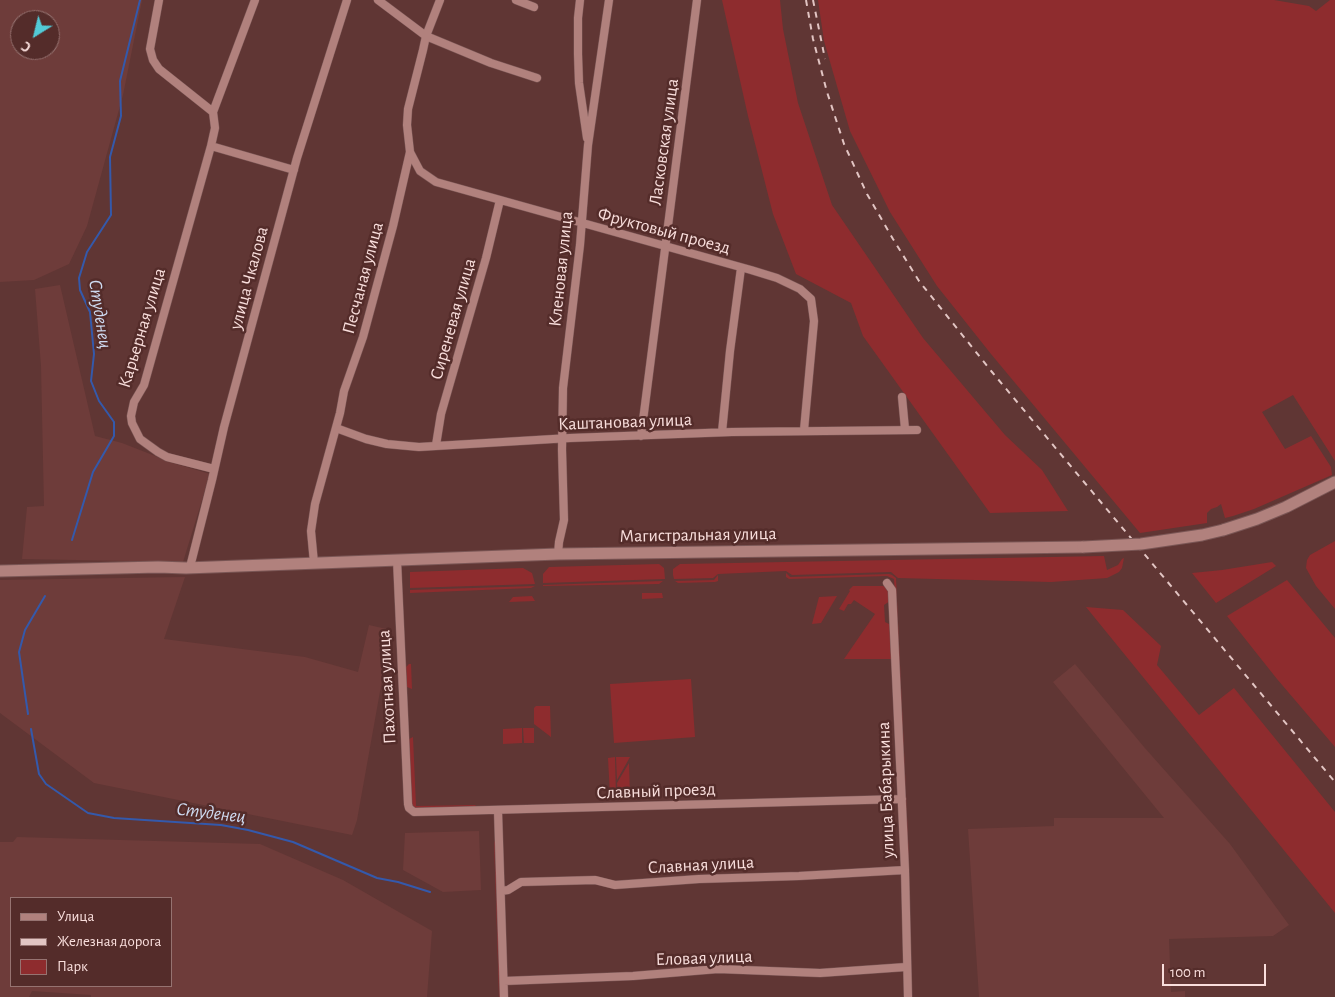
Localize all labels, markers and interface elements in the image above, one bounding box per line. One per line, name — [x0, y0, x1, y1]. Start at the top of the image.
north arrow — [10, 10, 60, 60]
text: С — [20, 38, 34, 54]
street label: Ласковская улица — [644, 77, 684, 207]
street label: Фруктовый проезд — [595, 203, 733, 259]
street label: Кленовая улица — [544, 210, 578, 328]
street label: Песчаная улица — [338, 219, 388, 337]
street label: улица Чкалова — [225, 224, 273, 332]
street label: Сиреневая улица — [425, 256, 481, 382]
street label: Карьерная улица — [114, 265, 170, 391]
water label: Студенец — [83, 278, 117, 350]
street label: Каштановая улица — [558, 409, 692, 435]
street label: Магистральная улица — [619, 523, 777, 547]
street label: Пахотная улица — [373, 629, 401, 745]
street label: улица Бабарыкина — [873, 721, 899, 859]
street label: Славный проезд — [596, 778, 716, 804]
water label: Студенец — [175, 797, 247, 829]
street label: Славная улица — [647, 851, 755, 879]
legend — [10, 897, 172, 987]
text: Улица — [57, 909, 94, 924]
text: Железная дорога — [57, 934, 161, 949]
street label: Еловая улица — [655, 946, 753, 970]
scale bar — [1165, 954, 1269, 986]
text: Парк — [57, 959, 88, 974]
text: 100 m — [1170, 965, 1205, 980]

